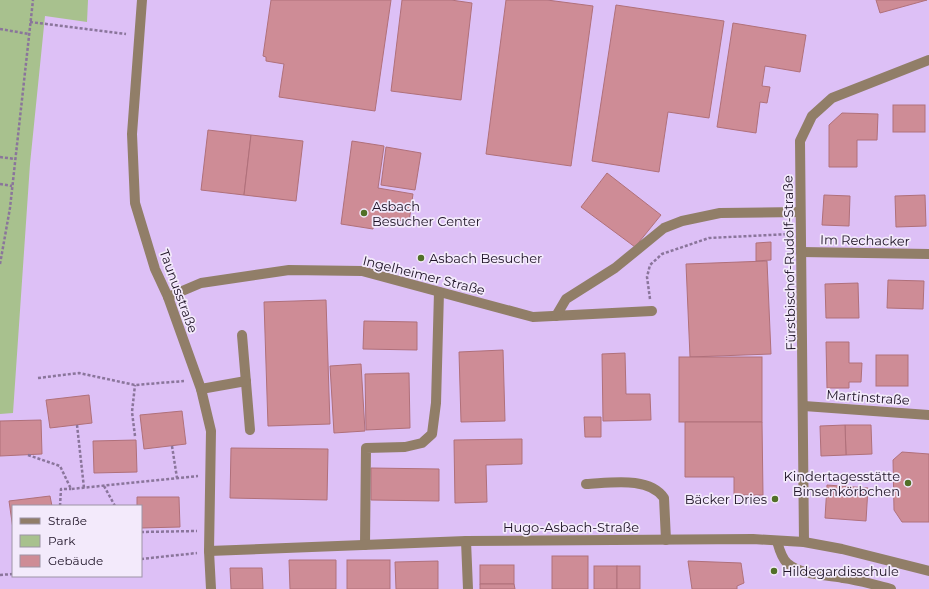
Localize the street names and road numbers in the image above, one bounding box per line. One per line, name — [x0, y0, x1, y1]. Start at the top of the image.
street label: Fürstbischof-Rudolf-Straße — [779, 175, 799, 351]
street label: Im Rechacker — [820, 231, 910, 249]
street label: Taunusstraße — [156, 247, 202, 335]
street label: Ingelheimer Straße — [361, 252, 487, 298]
street label: Martinstraße — [826, 386, 910, 408]
street label: Hugo-Asbach-Straße — [503, 519, 639, 535]

